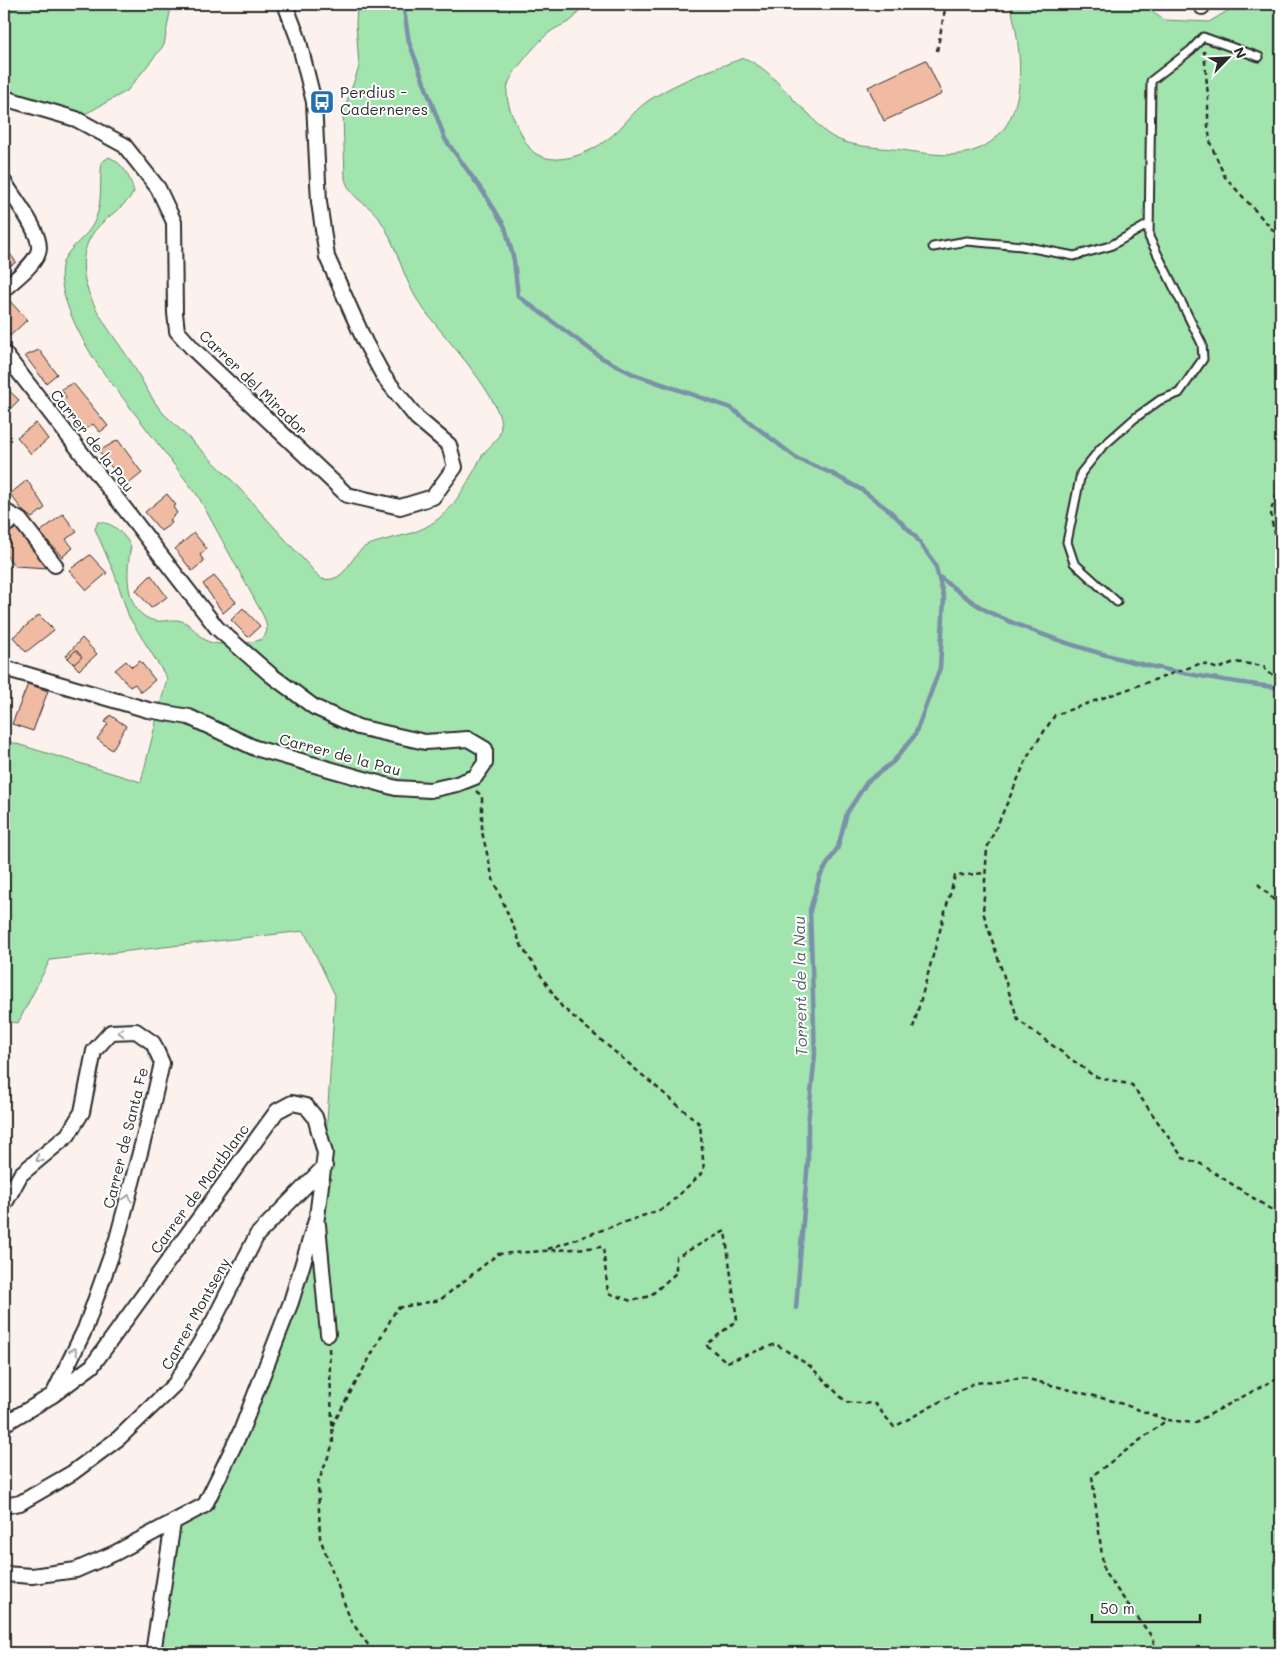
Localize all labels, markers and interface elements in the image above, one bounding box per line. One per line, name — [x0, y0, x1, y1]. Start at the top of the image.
north arrow — [1202, 32, 1252, 82]
text: N — [1229, 44, 1251, 61]
place label: Perdius - Caderneres — [340, 82, 428, 119]
bus stop icon: Perdius - Caderneres — [309, 89, 335, 115]
street label: Carrer del Mirador — [195, 325, 312, 439]
street label: Carrer de la Pau — [46, 385, 139, 496]
street label: Carrer de la Pau — [277, 728, 403, 780]
water label: Torrent de la Nau — [788, 916, 811, 1056]
one-way arrow — [117, 1026, 125, 1037]
street label: Carrer de Santa Fe — [98, 1065, 152, 1210]
street label: Carrer de Montblanc — [145, 1119, 253, 1257]
one-way arrow — [36, 1154, 45, 1162]
one-way arrow — [122, 1194, 133, 1203]
street label: Carrer Montseny — [156, 1254, 234, 1373]
one-way arrow — [68, 1348, 78, 1357]
scale bar — [1092, 1592, 1200, 1624]
text: 50 m — [1100, 1598, 1135, 1618]

